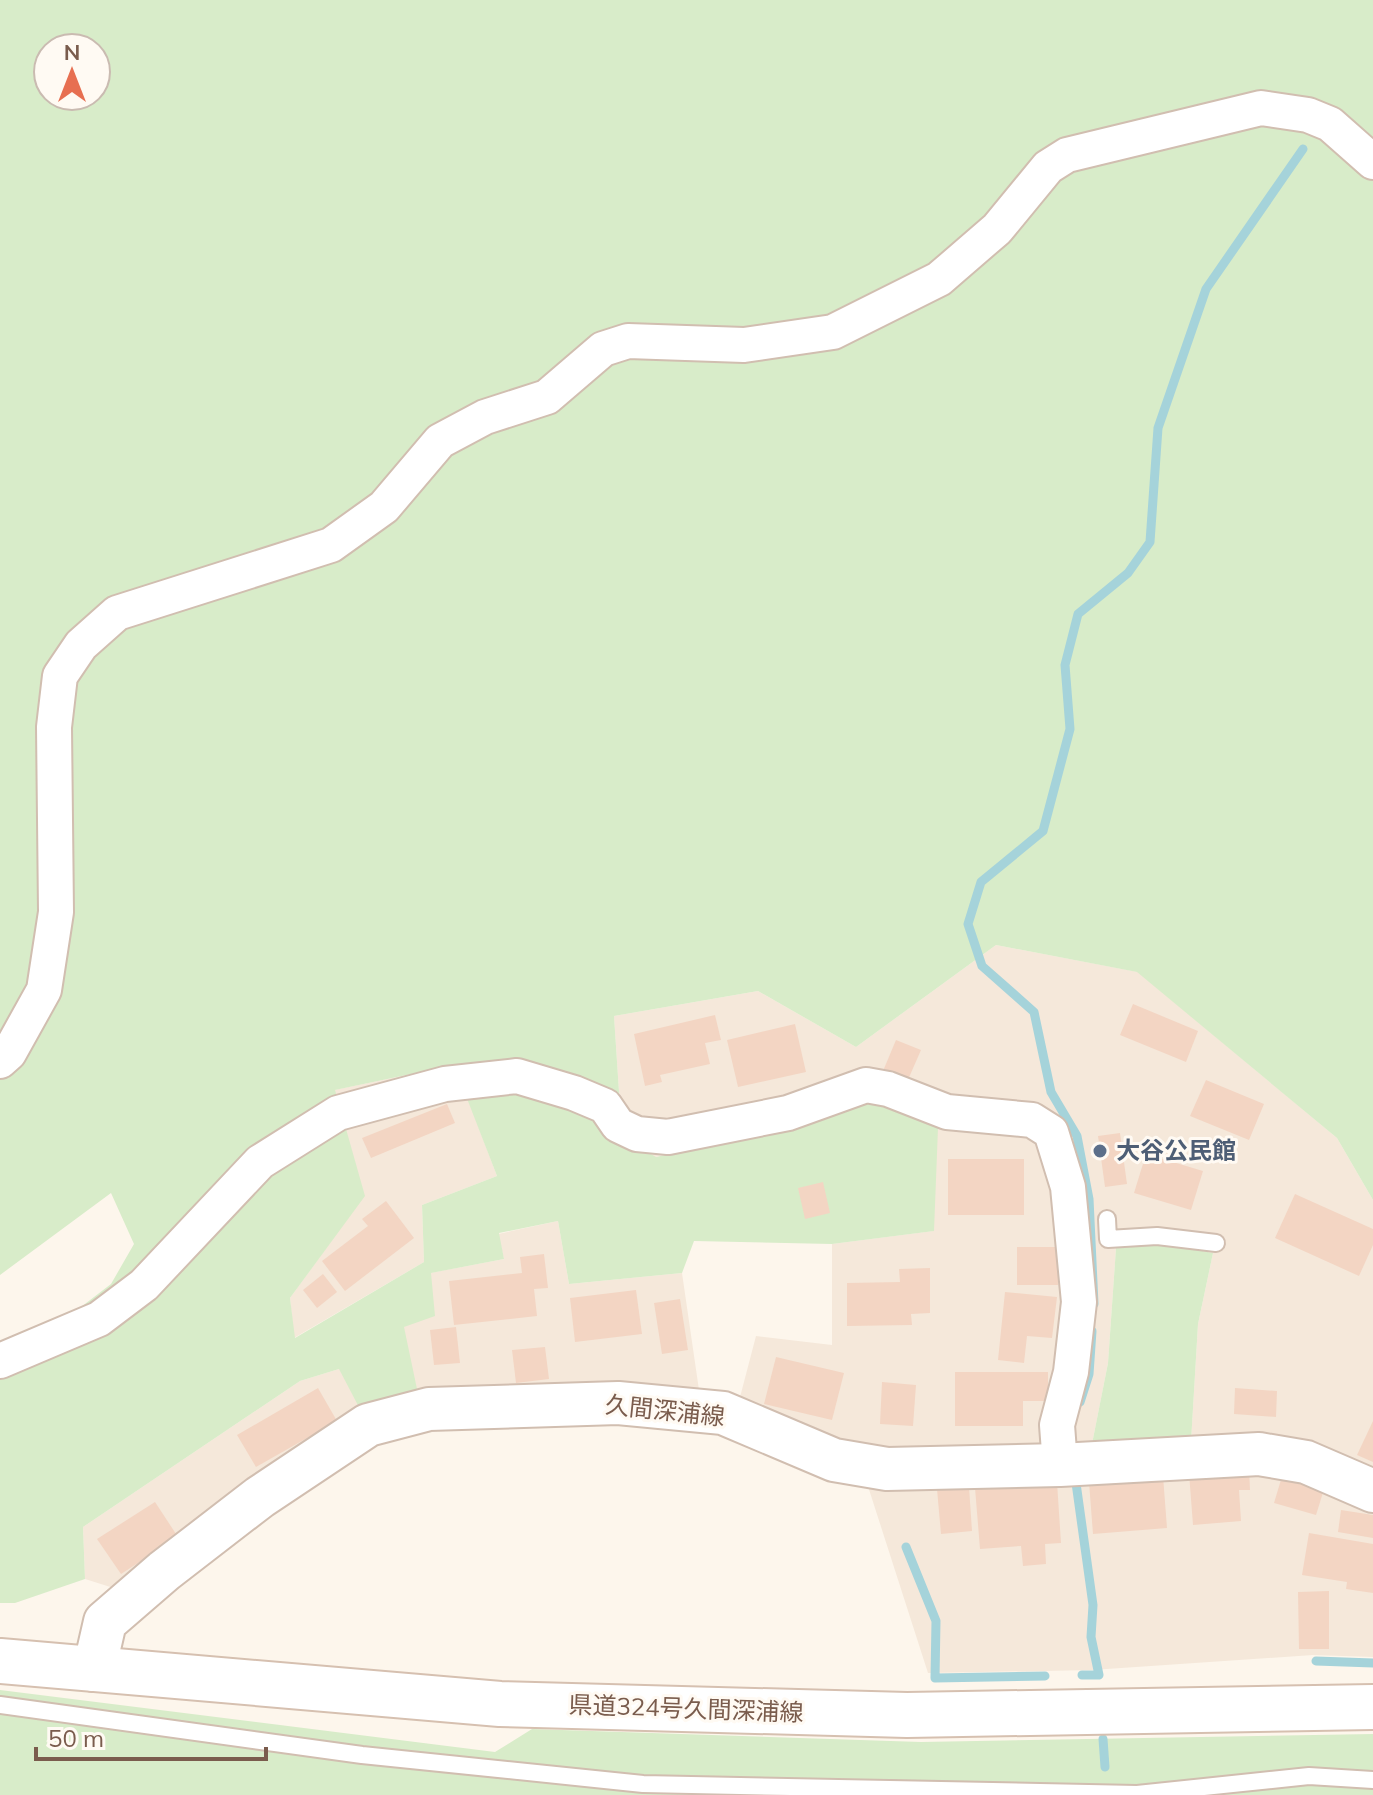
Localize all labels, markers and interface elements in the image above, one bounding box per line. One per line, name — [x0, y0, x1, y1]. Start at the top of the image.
north arrow — [32, 32, 112, 112]
text: N — [64, 38, 80, 66]
place label: 大谷公民館 — [1116, 1135, 1236, 1165]
marker: 大谷公民館 — [1091, 1142, 1109, 1160]
street label: 久間深浦線 — [604, 1389, 726, 1431]
street label: 県道324号久間深浦線 — [568, 1689, 804, 1727]
scale bar — [36, 1711, 266, 1761]
text: 50 m — [48, 1723, 104, 1753]

